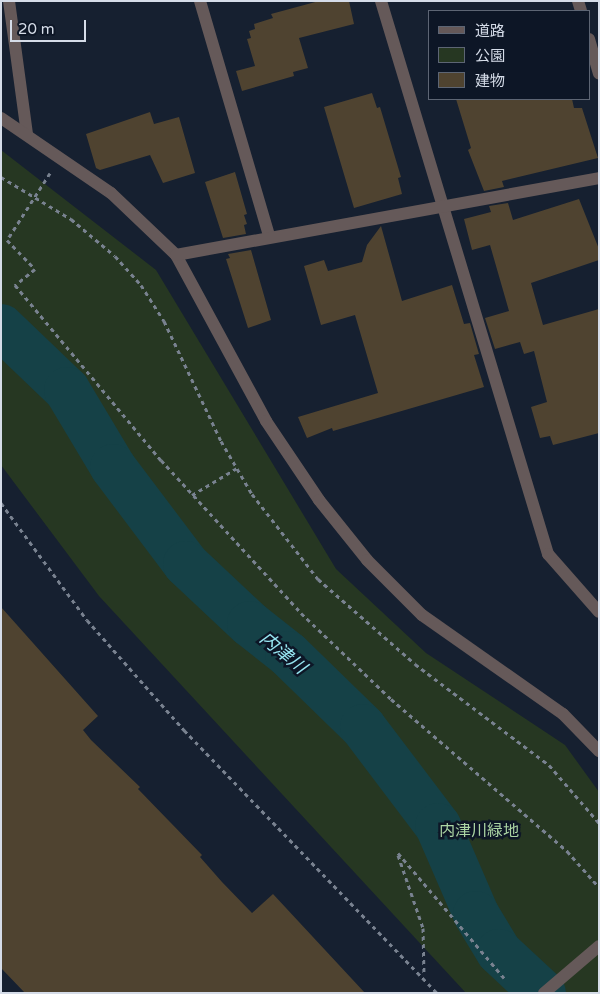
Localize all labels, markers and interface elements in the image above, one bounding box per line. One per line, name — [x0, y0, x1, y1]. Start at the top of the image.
scale bar — [12, 10, 89, 42]
legend — [428, 10, 590, 100]
text: 20 m — [18, 20, 55, 38]
text: 道路 — [475, 22, 505, 40]
text: 公園 — [475, 47, 505, 65]
text: 建物 — [475, 72, 505, 90]
water label: 内津川 — [255, 627, 311, 679]
park label: 内津川緑地 — [439, 821, 519, 841]

